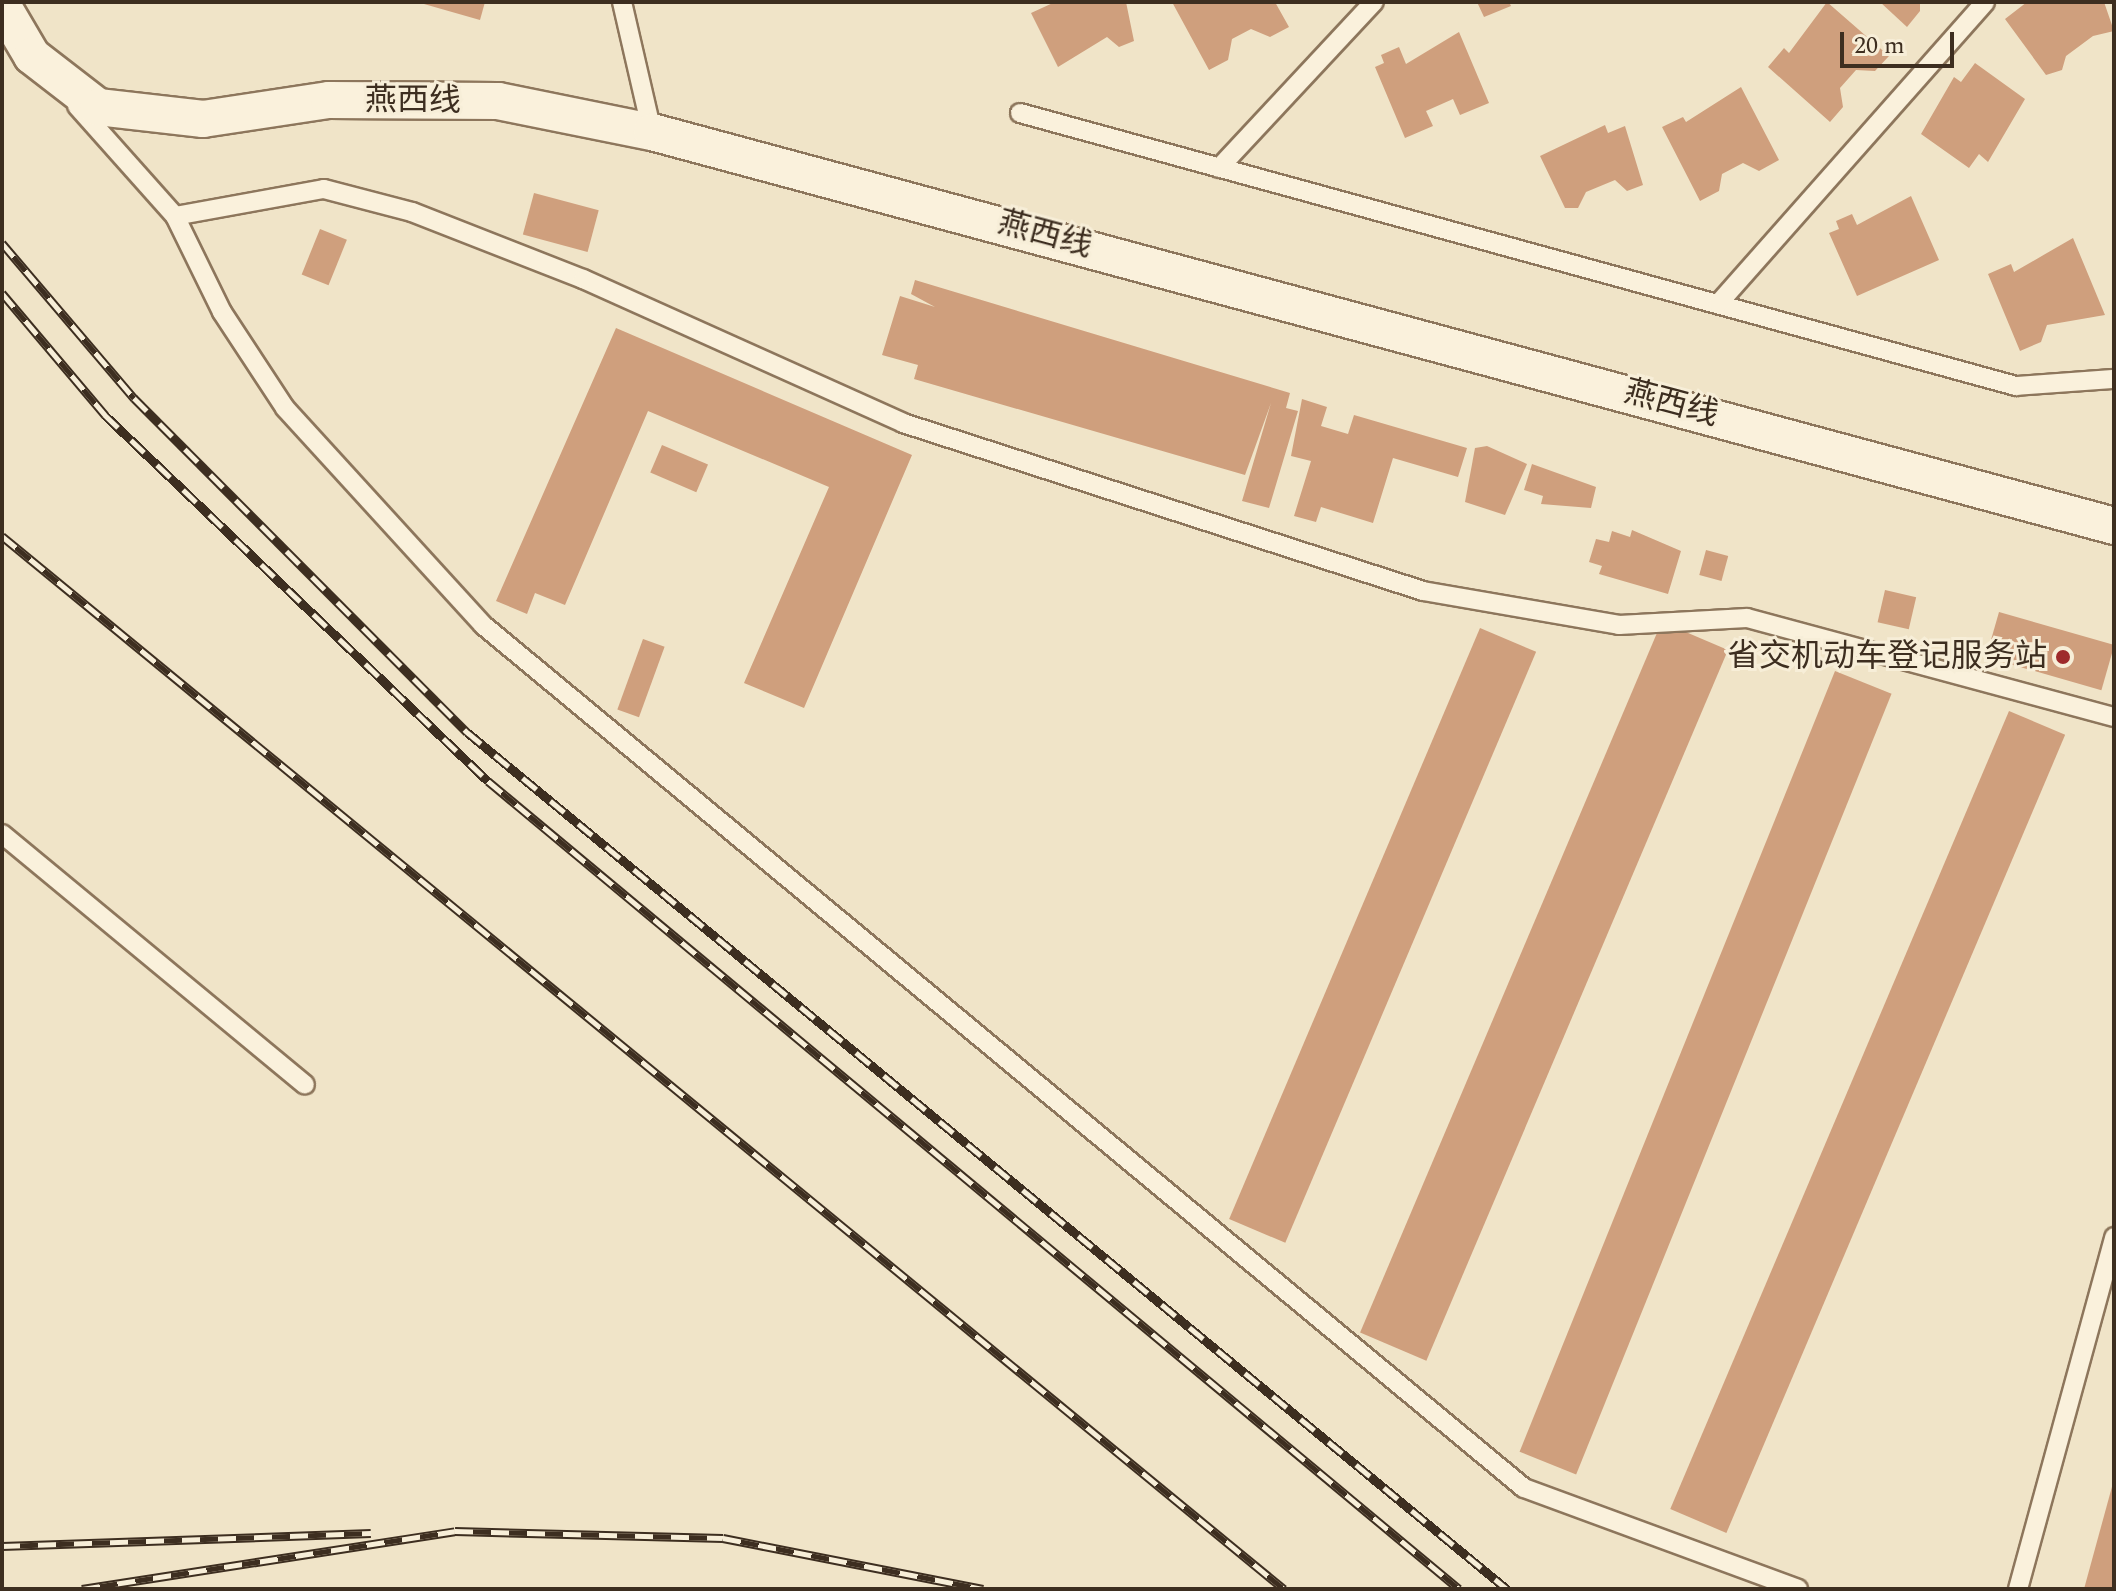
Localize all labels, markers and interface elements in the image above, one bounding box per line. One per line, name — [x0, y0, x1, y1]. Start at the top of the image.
scale bar — [1844, 16, 1958, 66]
text: 20 m — [1854, 28, 1905, 64]
street label: 燕西线 — [365, 82, 461, 120]
street label: 燕西线 — [994, 204, 1096, 266]
street label: 燕西线 — [1620, 373, 1722, 435]
place label: 省交机动车登记服务站 — [1727, 638, 2047, 676]
marker: 省交机动车登记服务站 — [2054, 648, 2072, 666]

